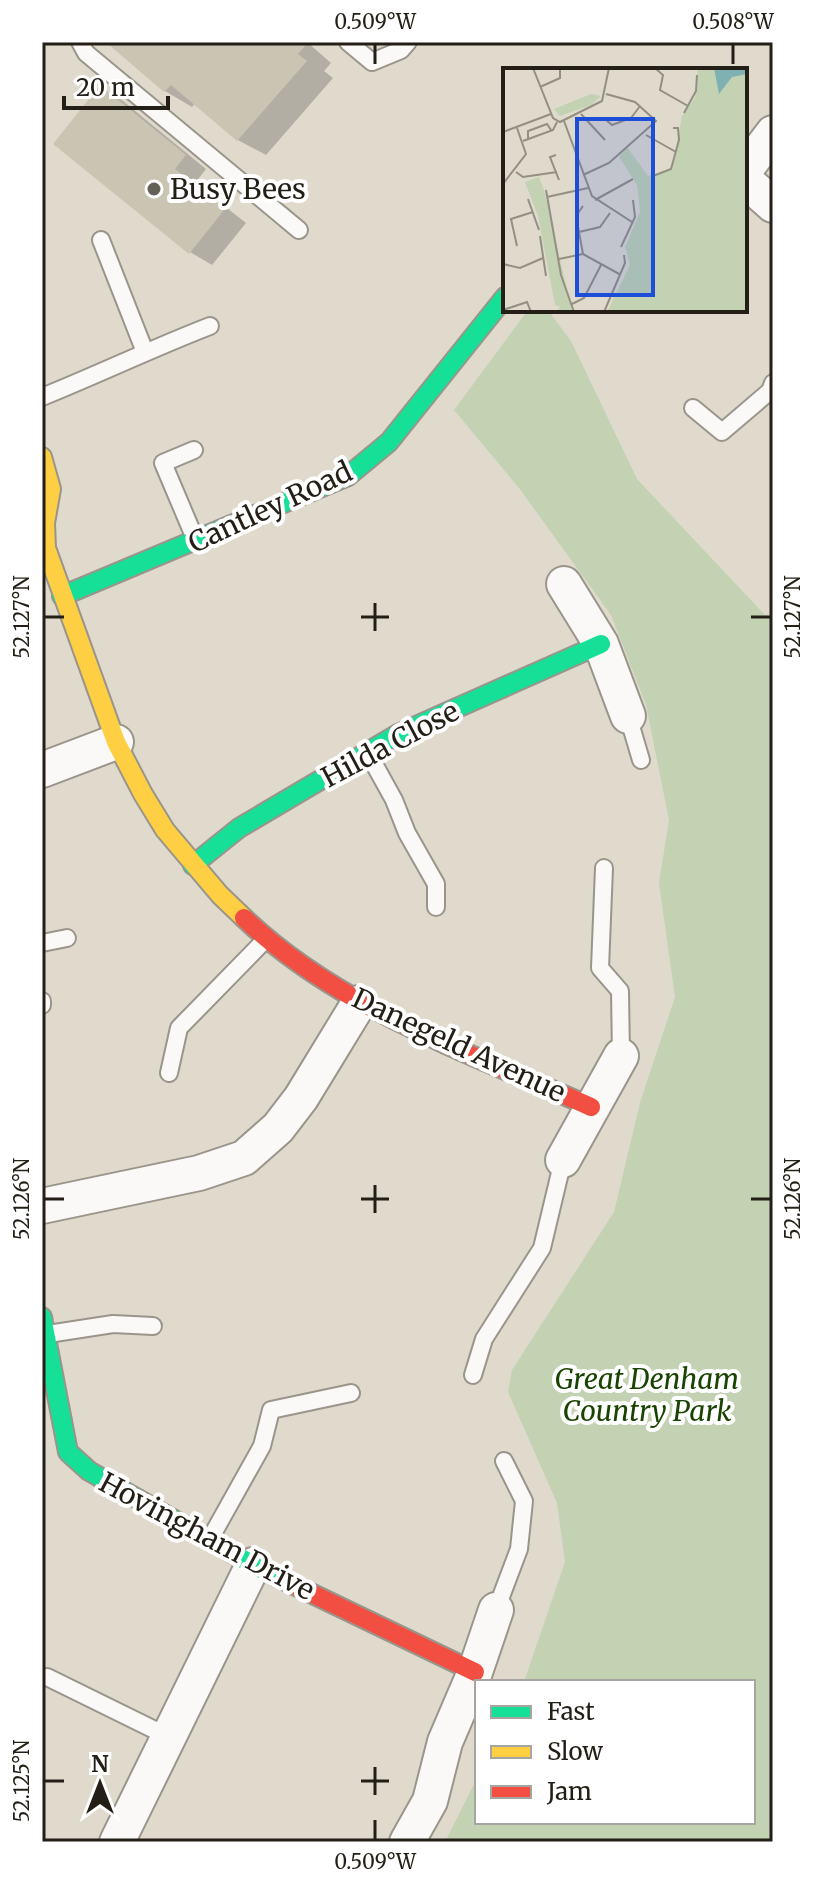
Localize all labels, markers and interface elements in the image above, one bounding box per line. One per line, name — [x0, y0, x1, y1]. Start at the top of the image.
text: 0.509°W — [334, 9, 417, 34]
text: 0.508°W — [692, 9, 775, 34]
scale bar — [64, 60, 168, 110]
inset map — [503, 68, 747, 312]
text: 20 m — [76, 72, 135, 103]
place label: Busy Bees — [170, 171, 306, 207]
marker: Busy Bees — [145, 180, 163, 198]
street label: Cantley Road — [182, 453, 358, 561]
text: 52.127°N — [9, 575, 34, 658]
text: 52.127°N — [780, 575, 805, 658]
street label: Hilda Close — [315, 693, 465, 795]
street label: Danegeld Avenue — [347, 980, 571, 1110]
text: 52.126°N — [9, 1157, 34, 1240]
text: 52.126°N — [780, 1157, 805, 1240]
park label: Great Denham Country Park — [555, 1361, 739, 1429]
street label: Hovingham Drive — [93, 1464, 321, 1608]
legend — [475, 1680, 755, 1824]
text: Fast — [547, 1696, 595, 1727]
text: Slow — [547, 1736, 603, 1767]
text: 52.125°N — [9, 1739, 34, 1822]
north arrow — [60, 1744, 140, 1824]
text: N — [91, 1750, 109, 1778]
text: Jam — [546, 1776, 592, 1807]
text: 0.509°W — [334, 1849, 417, 1874]

